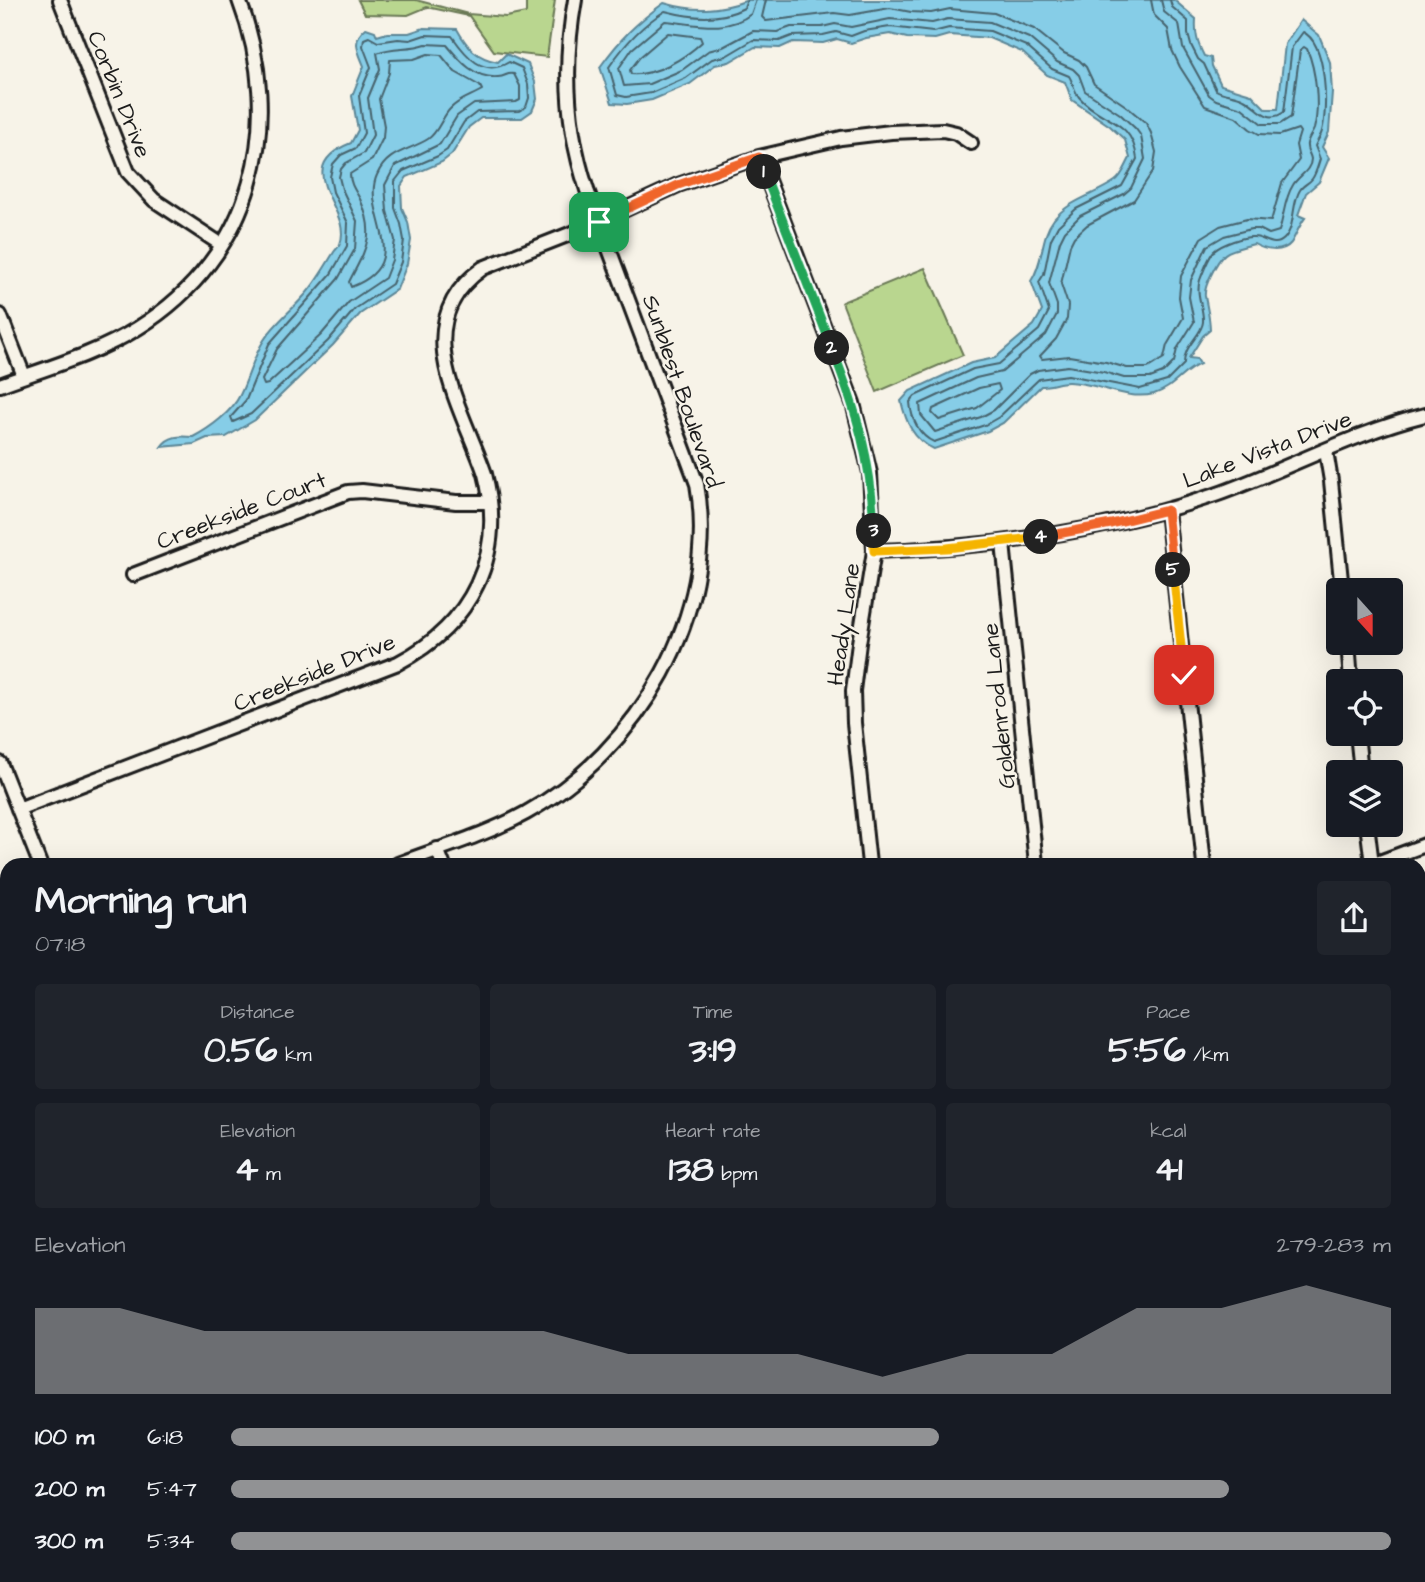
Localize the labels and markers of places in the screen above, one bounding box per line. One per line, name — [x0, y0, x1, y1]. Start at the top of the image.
pin: 1 — [746, 154, 782, 190]
pin — [569, 192, 629, 252]
pin: 2 — [814, 330, 850, 366]
pin: 3 — [856, 514, 892, 548]
pin: 4 — [1024, 520, 1058, 554]
pin: 5 — [1156, 552, 1190, 588]
pin — [1154, 645, 1214, 705]

